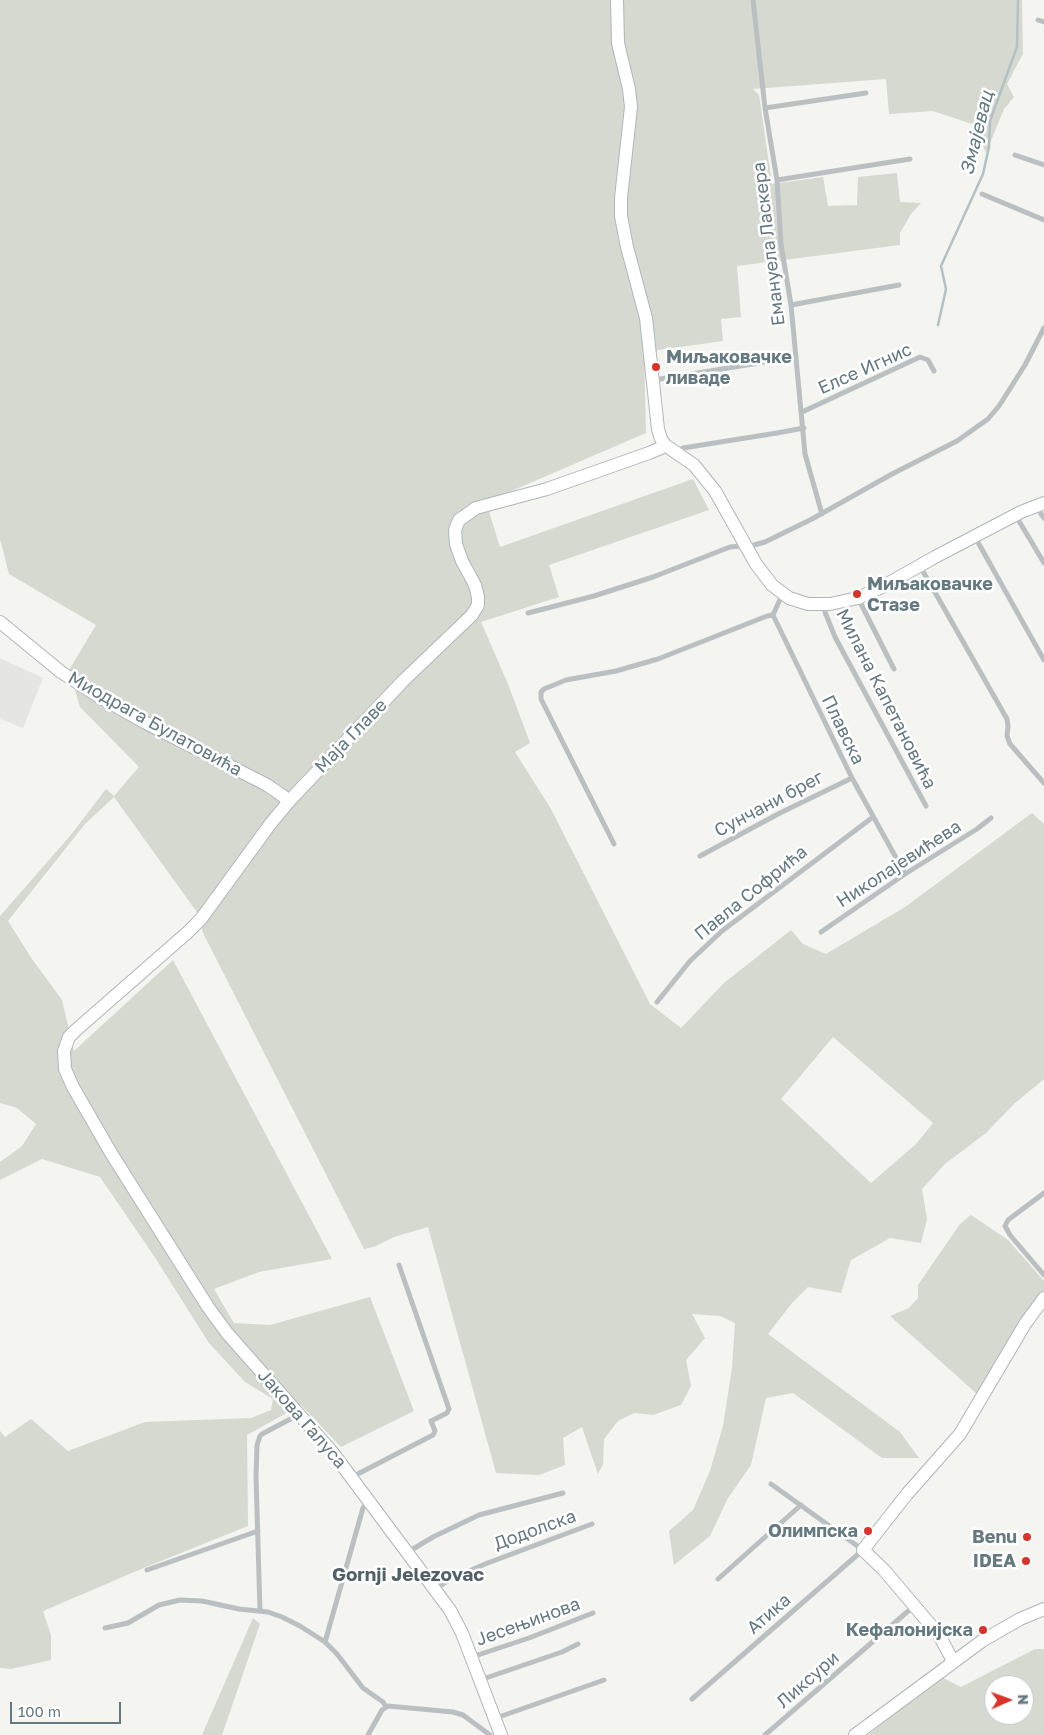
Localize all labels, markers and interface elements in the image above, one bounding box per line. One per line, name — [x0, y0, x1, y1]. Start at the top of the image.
water label: Змајевац — [956, 89, 998, 177]
street label: Емануела Ласкера — [748, 161, 790, 327]
street label: Елсе Игнис — [815, 339, 915, 399]
place label: Миљаковачке ливаде — [666, 346, 792, 388]
marker: Миљаковачке ливаде — [650, 361, 662, 373]
place label: Миљаковачке Стазе — [867, 573, 993, 616]
marker: Миљаковачке Стазе — [851, 588, 863, 600]
street label: Милана Капетановића — [831, 605, 941, 793]
street label: Миодрага Булатовића — [64, 667, 246, 781]
street label: Плавска — [817, 692, 869, 768]
street label: Маја Главе — [310, 694, 392, 778]
street label: Сунчани брег — [711, 766, 827, 842]
street label: Николајевићева — [833, 816, 965, 912]
street label: Павла Софрића — [690, 841, 812, 945]
street label: Јакова Галуса — [253, 1365, 351, 1473]
street label: Додолска — [491, 1505, 579, 1555]
place label: Олимпска — [768, 1520, 858, 1542]
marker: Олимпска — [862, 1525, 874, 1537]
place label: Benu — [972, 1526, 1017, 1548]
marker: Benu — [1021, 1531, 1033, 1543]
place label: IDEA — [973, 1550, 1016, 1572]
marker: IDEA — [1020, 1555, 1032, 1567]
district label: Gornji Jelezovac — [332, 1564, 484, 1586]
street label: Атика — [743, 1589, 795, 1639]
street label: Јесењинова — [473, 1593, 583, 1651]
place label: Кефалонијска — [846, 1619, 973, 1641]
marker: Кефалонијска — [977, 1624, 989, 1636]
street label: Ликсури — [772, 1647, 844, 1713]
north arrow — [984, 1675, 1034, 1725]
scale bar — [12, 1692, 124, 1724]
text: N — [1015, 1694, 1032, 1705]
text: 100 m — [18, 1702, 61, 1720]

